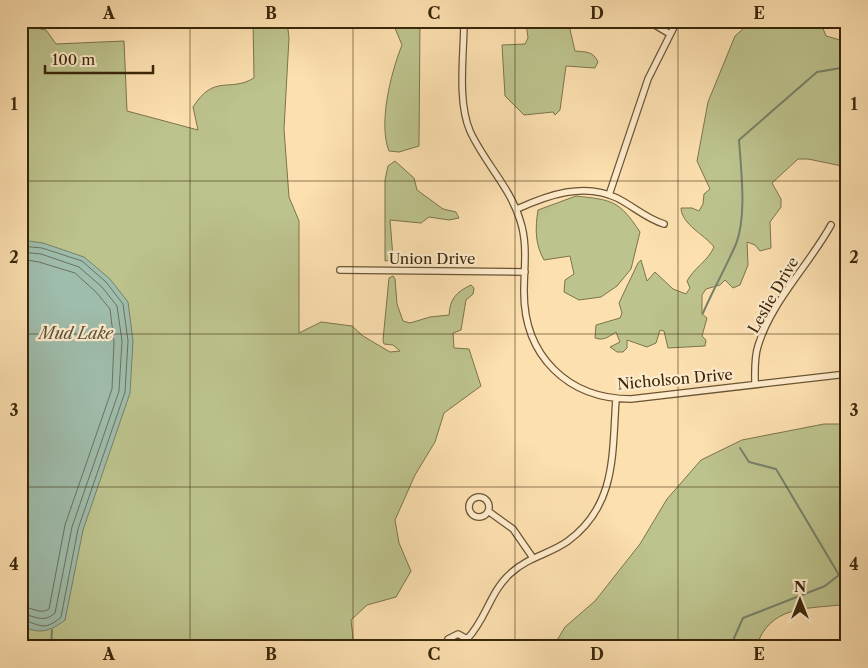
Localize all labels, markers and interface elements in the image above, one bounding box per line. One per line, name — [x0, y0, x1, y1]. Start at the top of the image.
text: A — [102, 3, 116, 23]
text: B — [265, 3, 277, 23]
text: C — [428, 3, 440, 23]
text: D — [590, 3, 604, 23]
text: E — [753, 3, 765, 23]
scale bar — [45, 42, 152, 74]
text: 100 m — [52, 50, 95, 69]
text: 1 — [10, 94, 18, 114]
text: 1 — [850, 94, 858, 114]
text: 2 — [9, 247, 19, 267]
text: 2 — [849, 247, 859, 267]
street label: Union Drive — [389, 249, 475, 268]
street label: Leslie Drive — [743, 253, 803, 337]
water label: Mud Lake — [37, 323, 114, 343]
street label: Nicholson Drive — [616, 364, 734, 394]
text: 3 — [9, 400, 19, 420]
text: 3 — [849, 400, 859, 420]
text: 4 — [9, 554, 19, 574]
text: 4 — [849, 554, 859, 574]
north arrow — [776, 576, 826, 626]
text: N — [794, 578, 806, 596]
text: A — [102, 644, 116, 664]
text: B — [265, 644, 277, 664]
text: C — [428, 644, 440, 664]
text: D — [590, 644, 604, 664]
text: E — [753, 644, 765, 664]

